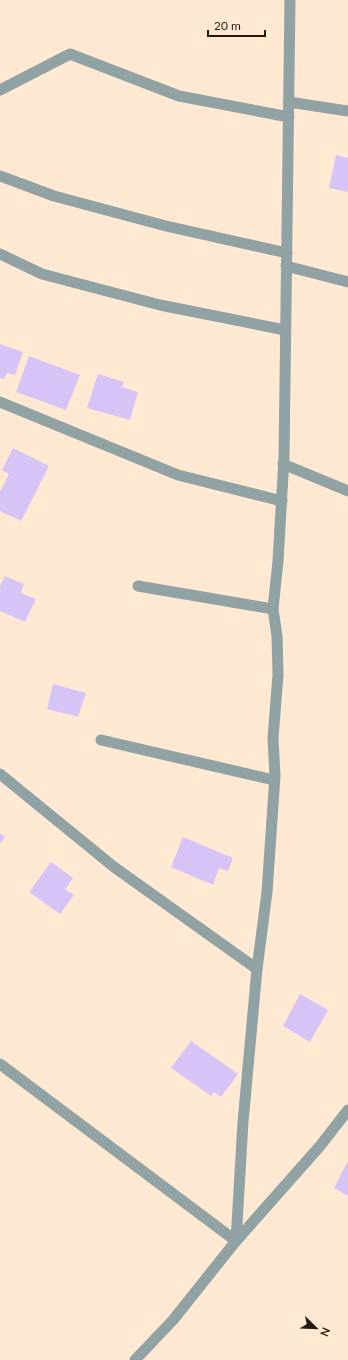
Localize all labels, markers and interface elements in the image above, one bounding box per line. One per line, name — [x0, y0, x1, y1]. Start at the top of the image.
scale bar — [208, 12, 265, 38]
text: 20 m — [214, 18, 241, 33]
north arrow — [296, 1308, 336, 1348]
text: N — [318, 1326, 333, 1339]

